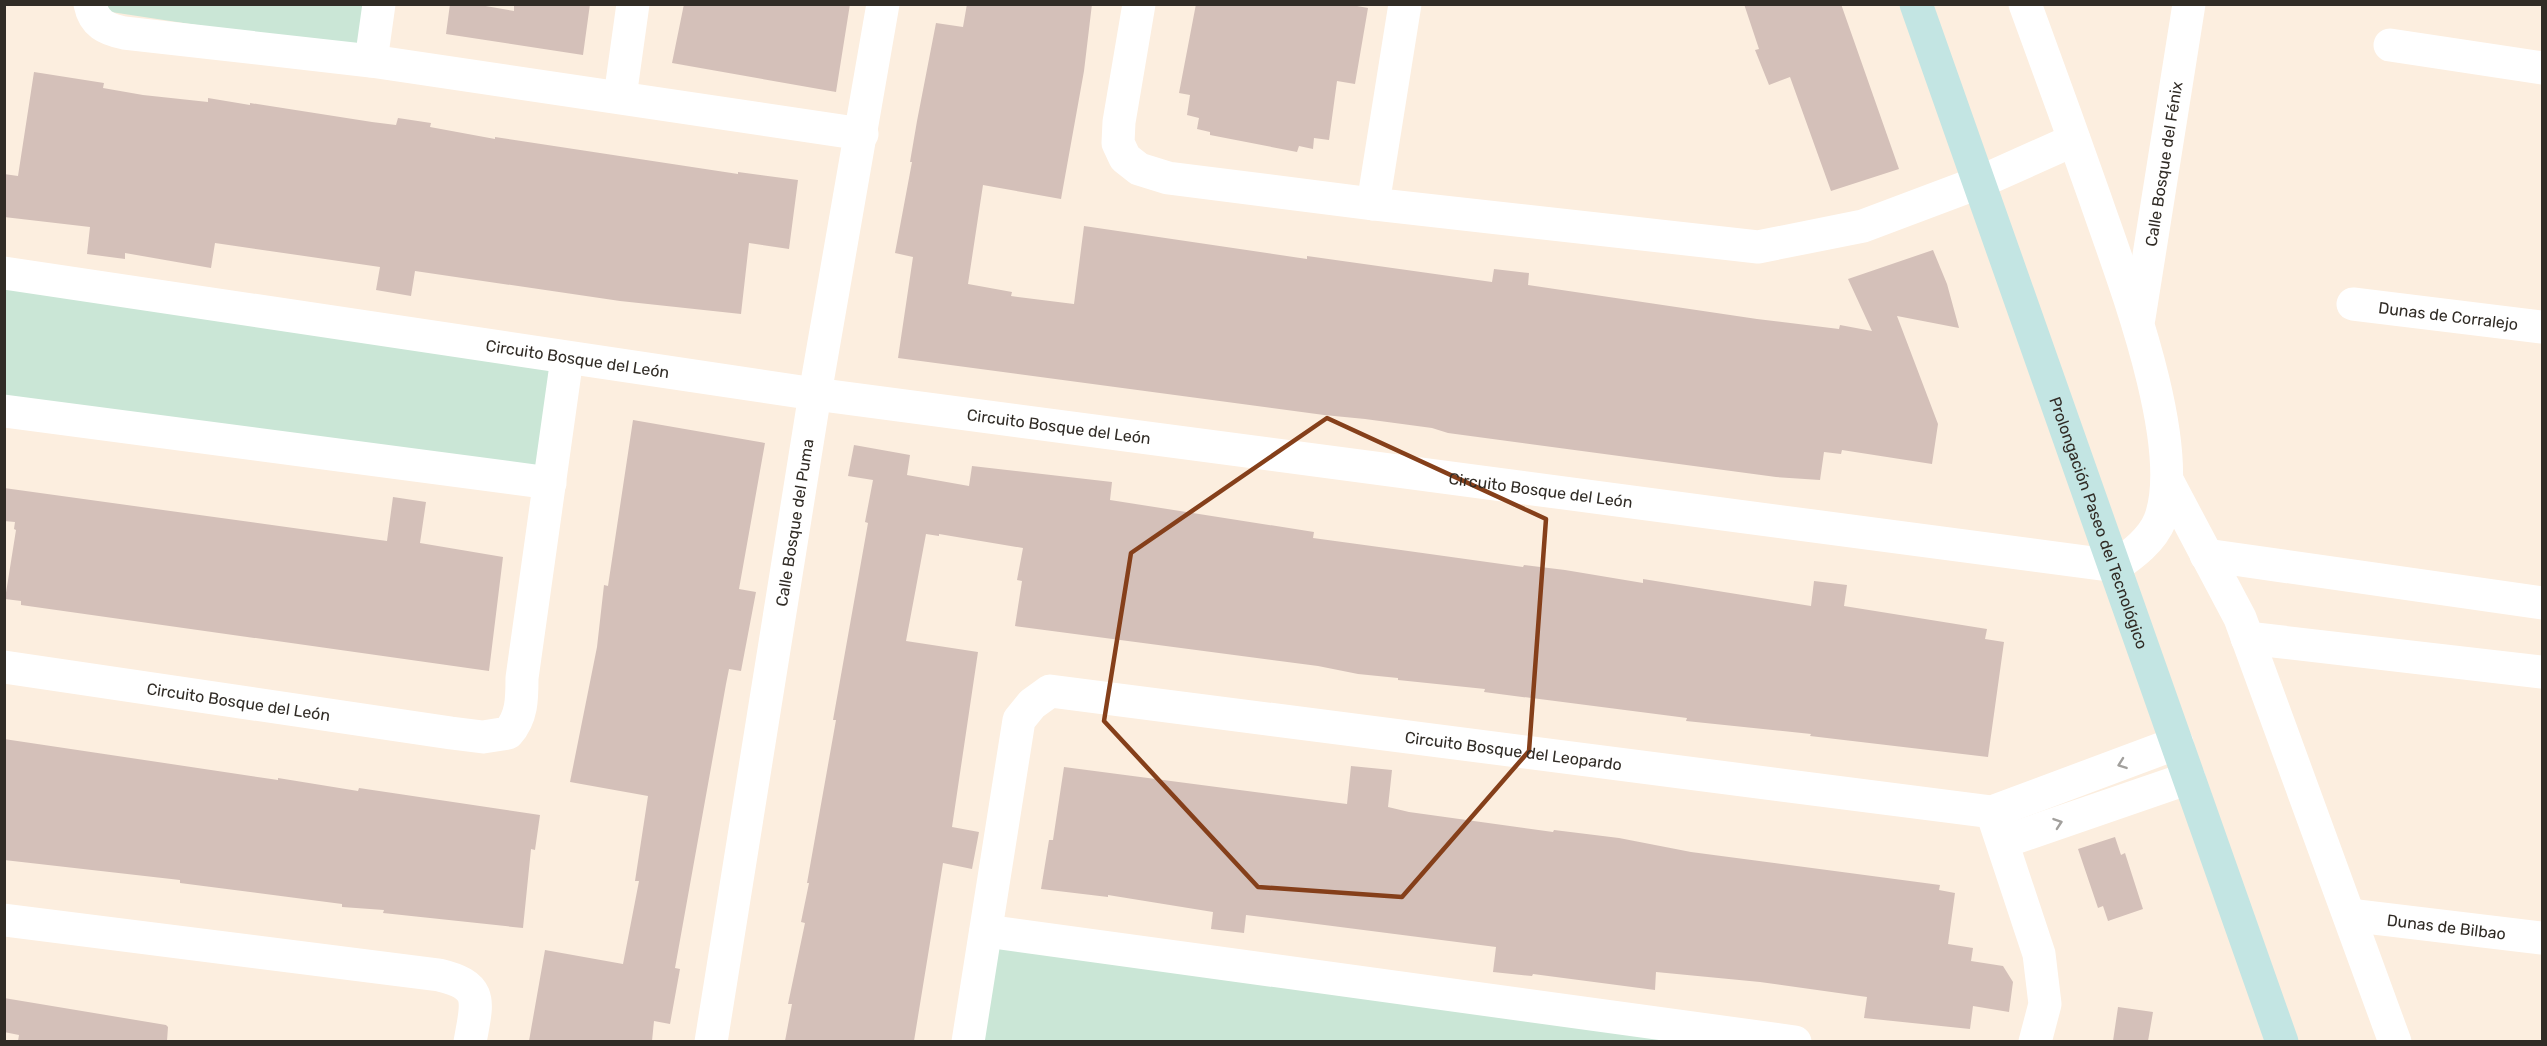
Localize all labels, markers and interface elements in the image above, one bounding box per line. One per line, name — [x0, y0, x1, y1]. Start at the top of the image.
street label: Calle Bosque del Fénix — [2141, 80, 2186, 248]
street label: Dunas de Corralejo — [2377, 298, 2519, 334]
street label: Circuito Bosque del León — [485, 336, 671, 382]
street label: Prolongación Paseo del Tecnológico — [2046, 394, 2152, 651]
street label: Circuito Bosque del León — [966, 405, 1152, 448]
street label: Calle Bosque del Puma — [772, 437, 817, 608]
street label: Circuito Bosque del León — [1448, 468, 1634, 512]
street label: Circuito Bosque del León — [145, 679, 332, 725]
street label: Circuito Bosque del Leopardo — [1404, 727, 1623, 774]
one-way arrow — [2118, 756, 2128, 769]
one-way arrow — [2052, 817, 2063, 830]
street label: Dunas de Bilbao — [2386, 910, 2507, 943]

